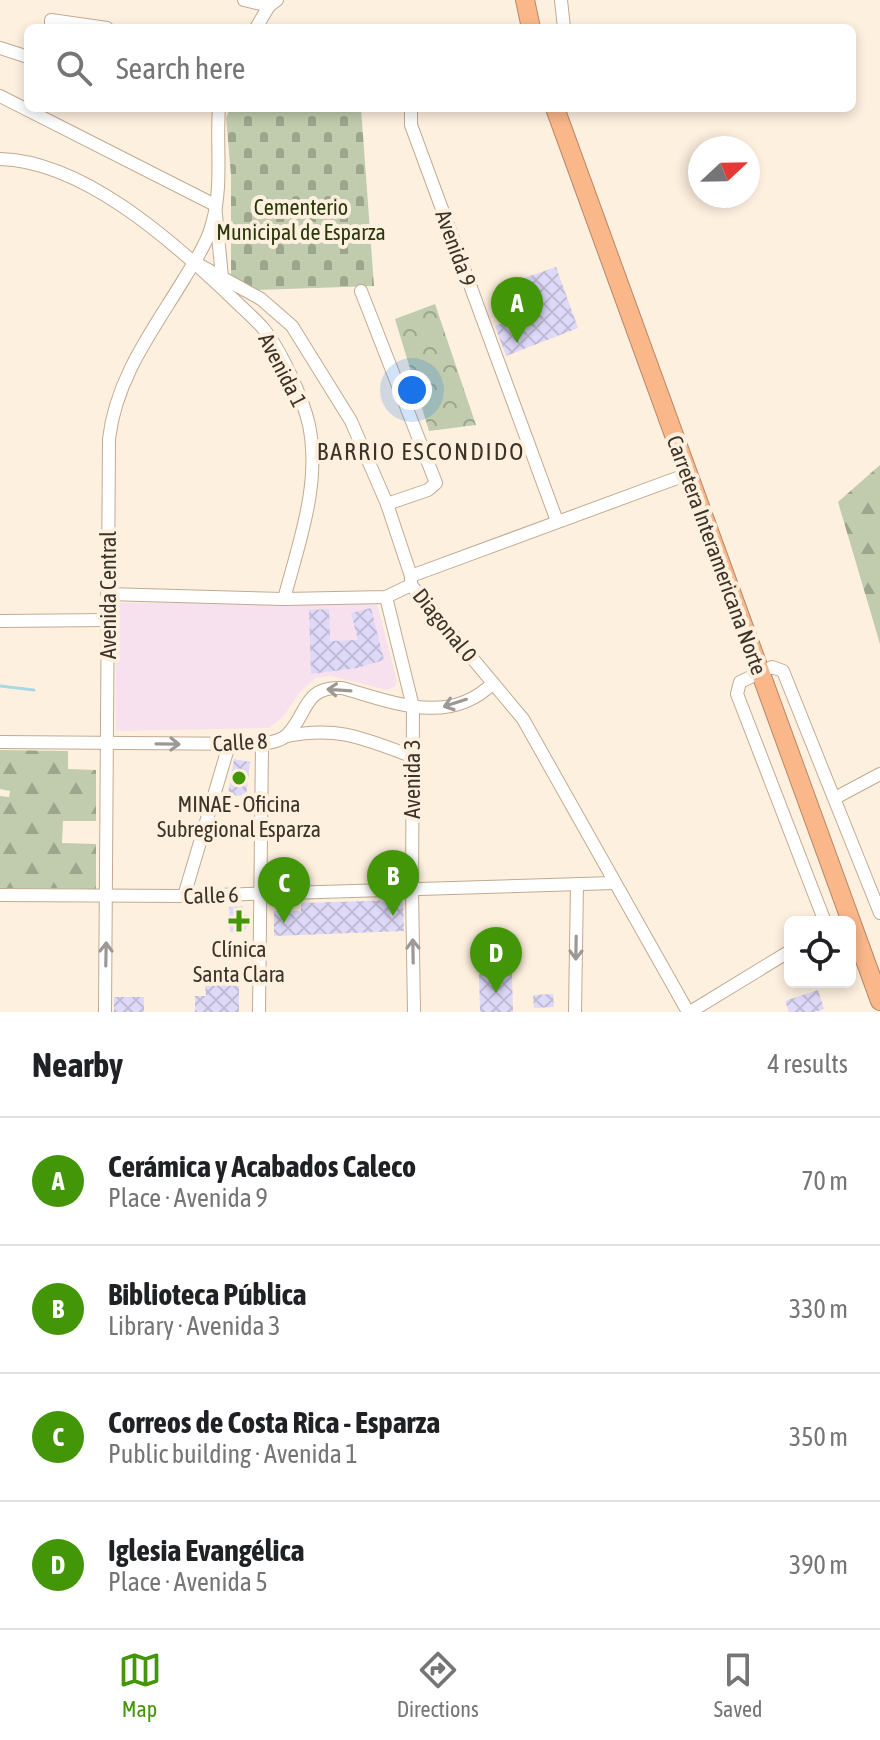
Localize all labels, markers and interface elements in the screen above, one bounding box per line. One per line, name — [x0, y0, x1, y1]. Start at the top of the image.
search box — [24, 24, 856, 112]
icon: search — [52, 46, 96, 90]
text: Search here — [116, 51, 245, 85]
north arrow — [688, 136, 760, 208]
park label: Cementerio Municipal de Esparza — [216, 194, 386, 245]
street label: Avenida 9 — [430, 206, 482, 290]
pin: A — [491, 277, 543, 343]
street label: Avenida 1 — [253, 329, 313, 411]
your location — [392, 370, 432, 410]
street label: Carretera Interamericana Norte — [662, 432, 772, 678]
district label: BARRIO ESCONDIDO — [317, 438, 525, 465]
street label: Avenida Central — [95, 531, 121, 659]
street label: Diagonal 0 — [408, 583, 482, 667]
one-way arrow — [326, 682, 353, 697]
one-way arrow — [443, 697, 468, 711]
street label: Calle 8 — [212, 728, 268, 756]
one-way arrow — [154, 736, 181, 751]
street label: Avenida 3 — [399, 739, 425, 819]
marker: MINAE - Oficina Subregional Esparza — [230, 769, 248, 787]
place label: MINAE - Oficina Subregional Esparza — [157, 791, 321, 842]
pin: B — [367, 850, 419, 916]
pin: C — [258, 857, 310, 923]
street label: Calle 6 — [183, 881, 239, 909]
marker: Clínica Santa Clara — [228, 910, 250, 932]
map controls — [784, 916, 856, 988]
button: locate — [784, 916, 856, 988]
pin: D — [470, 927, 522, 993]
one-way arrow — [568, 934, 584, 961]
place label: Clínica Santa Clara — [193, 936, 285, 987]
one-way arrow — [405, 938, 420, 965]
one-way arrow — [98, 941, 114, 968]
text: Nearby — [32, 1045, 123, 1084]
text: 4 results — [767, 1049, 848, 1079]
text: Cerámica y Acabados Caleco — [108, 1149, 416, 1183]
text: A — [52, 1166, 64, 1196]
text: 70 m — [801, 1166, 848, 1196]
text: Place · Avenida 9 — [108, 1183, 268, 1213]
text: Biblioteca Pública — [108, 1277, 307, 1311]
text: B — [52, 1294, 64, 1324]
text: 330 m — [789, 1294, 848, 1324]
text: Library · Avenida 3 — [108, 1311, 280, 1341]
text: Correos de Costa Rica - Esparza — [108, 1405, 440, 1439]
text: C — [52, 1422, 64, 1452]
text: 350 m — [789, 1422, 848, 1452]
text: Public building · Avenida 1 — [108, 1439, 358, 1469]
text: Iglesia Evangélica — [108, 1533, 305, 1567]
text: D — [51, 1550, 65, 1580]
text: 390 m — [789, 1550, 848, 1580]
text: Place · Avenida 5 — [108, 1567, 268, 1597]
tab: Map — [118, 1648, 162, 1722]
tab: Directions — [397, 1648, 479, 1722]
tab: Saved — [714, 1648, 762, 1722]

